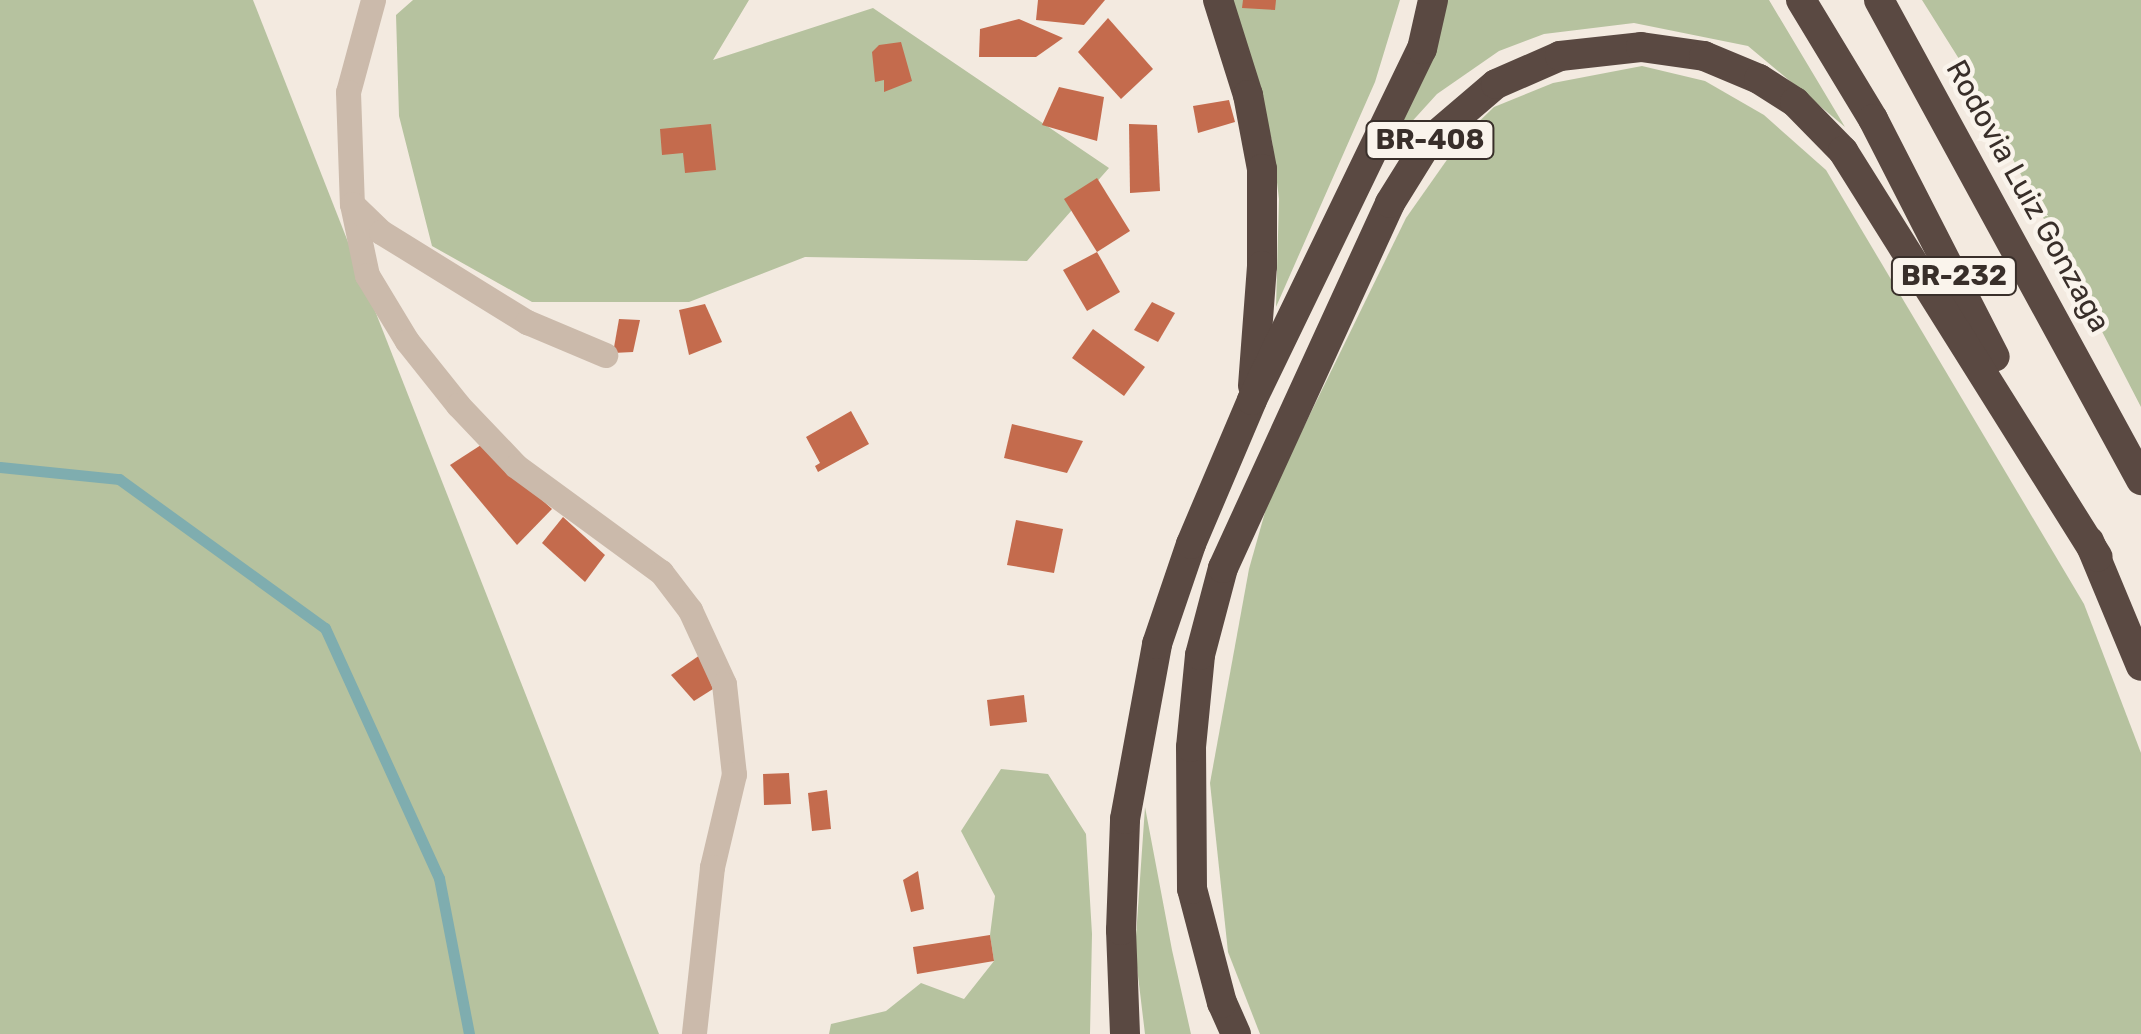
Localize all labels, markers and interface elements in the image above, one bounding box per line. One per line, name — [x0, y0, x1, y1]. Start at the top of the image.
street label: Rodovia Luiz Gonzaga — [1938, 54, 2118, 338]
road number: BR-408 — [1365, 117, 1495, 163]
road number: BR-232 — [1889, 253, 2019, 299]

